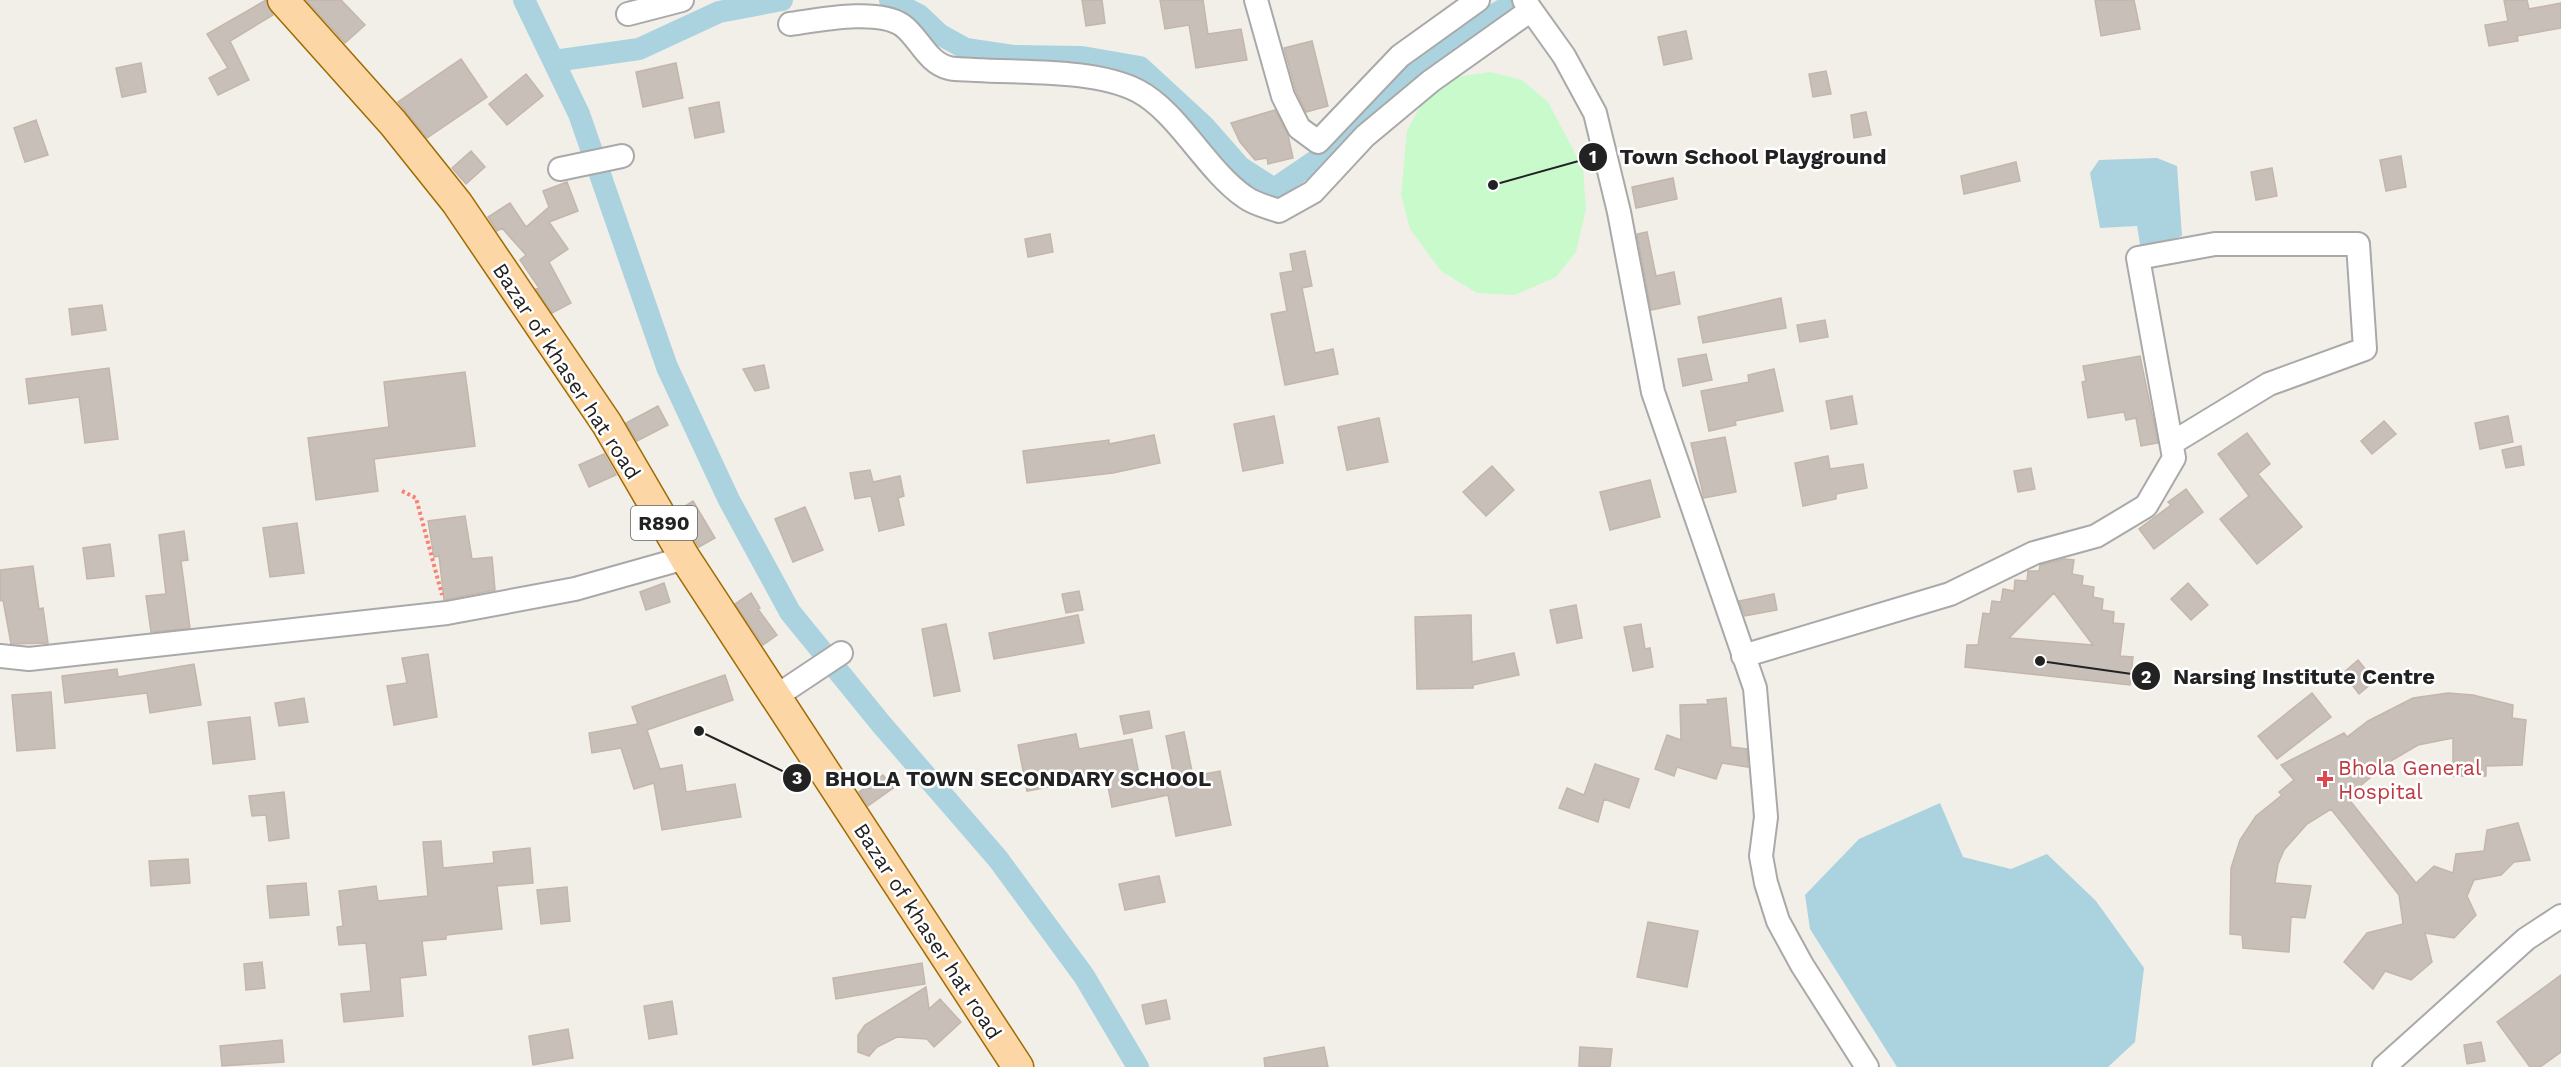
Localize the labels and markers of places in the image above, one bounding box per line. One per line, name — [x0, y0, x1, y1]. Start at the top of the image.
callout: Town School Playground — [1578, 137, 1899, 177]
callout: Narsing Institute Centre — [2131, 656, 2447, 696]
place label: Bhola General Hospital — [2338, 755, 2482, 804]
callout: BHOLA TOWN SECONDARY SCHOOL — [782, 758, 1224, 798]
marker: Bhola General Hospital — [2316, 770, 2334, 788]

